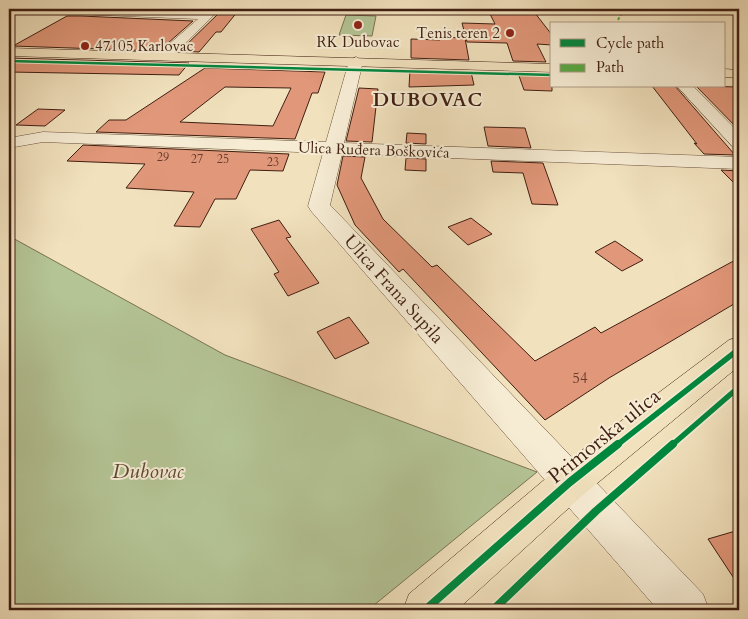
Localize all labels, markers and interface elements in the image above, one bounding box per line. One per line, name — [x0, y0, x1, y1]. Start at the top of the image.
marker: RK Dubovac — [352, 19, 364, 31]
legend — [550, 22, 726, 88]
place label: Tenis teren 2 — [416, 23, 500, 43]
marker: Tenis teren 2 — [504, 27, 516, 39]
place label: RK Dubovac — [316, 32, 400, 52]
text: Cycle path — [596, 33, 665, 53]
place label: 47105 Karlovac — [95, 36, 194, 56]
marker: 47105 Karlovac — [79, 40, 91, 52]
text: Path — [596, 57, 625, 77]
district label: DUBOVAC — [373, 87, 483, 113]
street label: Ulica Ruđera Boškovića — [298, 137, 451, 163]
house number: 29 — [157, 149, 169, 165]
house number: 27 — [191, 151, 203, 167]
house number: 25 — [217, 151, 229, 167]
house number: 23 — [267, 154, 279, 170]
street label: Ulica Frana Supila — [338, 230, 449, 349]
house number: 54 — [572, 368, 588, 388]
street label: Primorska ulica — [542, 382, 667, 491]
park label: Dubovac — [112, 457, 184, 486]

